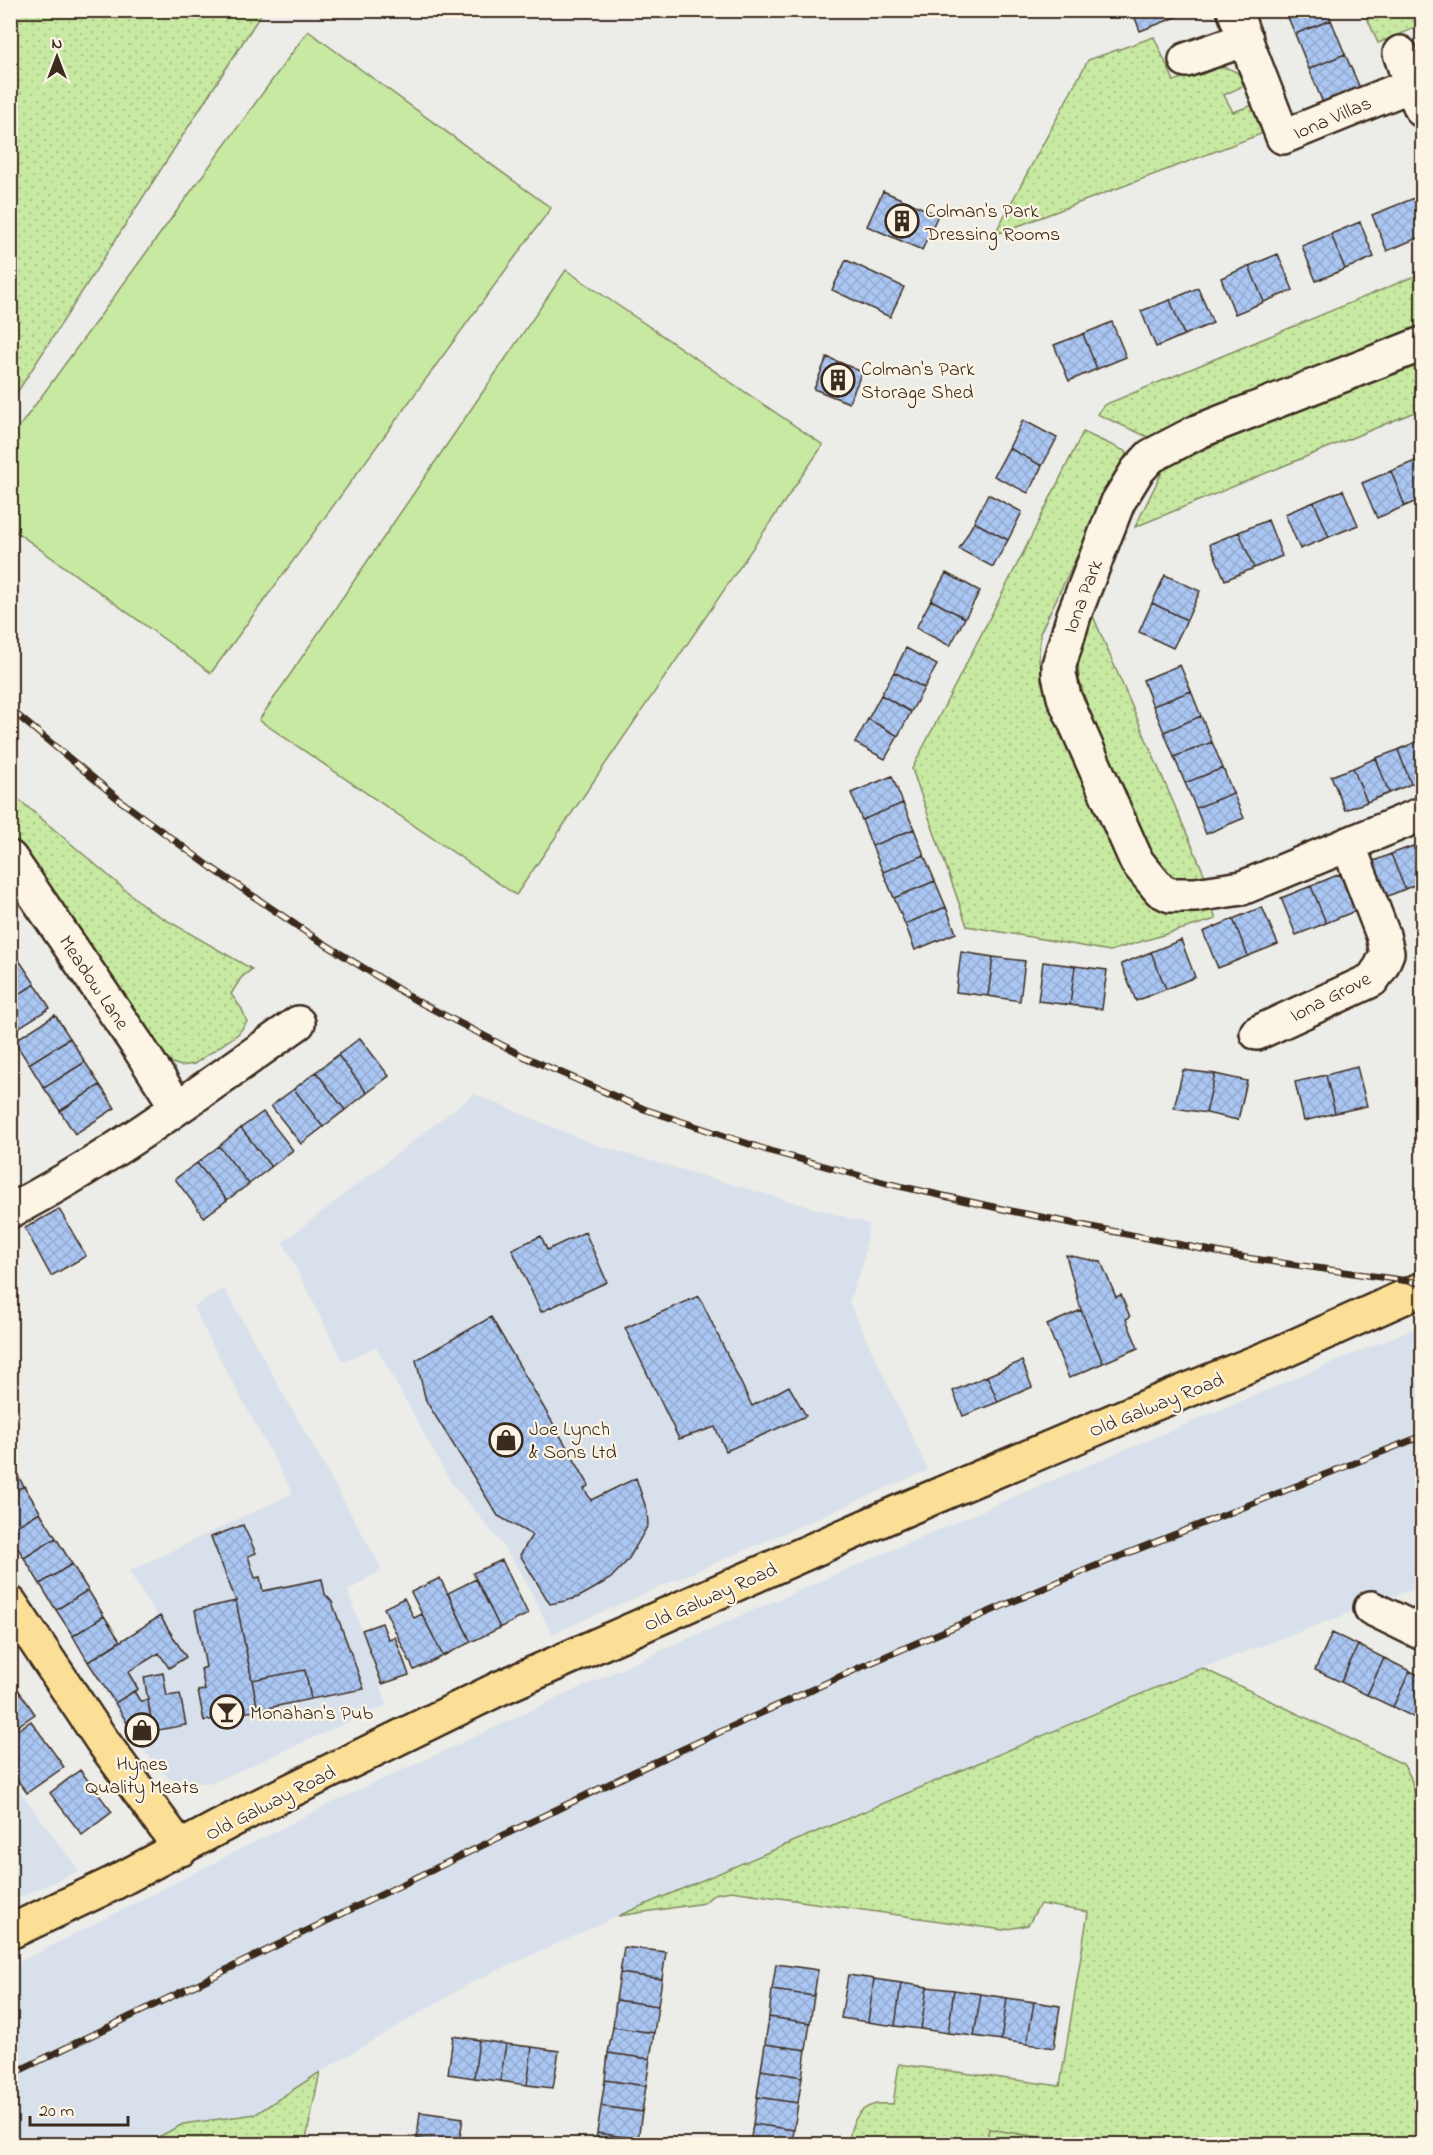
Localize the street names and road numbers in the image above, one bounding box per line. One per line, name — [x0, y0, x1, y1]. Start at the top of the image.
street label: Iona Villas — [1289, 90, 1377, 149]
street label: Iona Park — [1057, 556, 1112, 638]
street label: Meadow Lane — [51, 930, 135, 1037]
street label: Iona Grove — [1286, 966, 1377, 1031]
street label: Old Galway Road — [1085, 1366, 1229, 1447]
street label: Old Galway Road — [640, 1556, 782, 1641]
street label: Old Galway Road — [201, 1759, 341, 1850]

